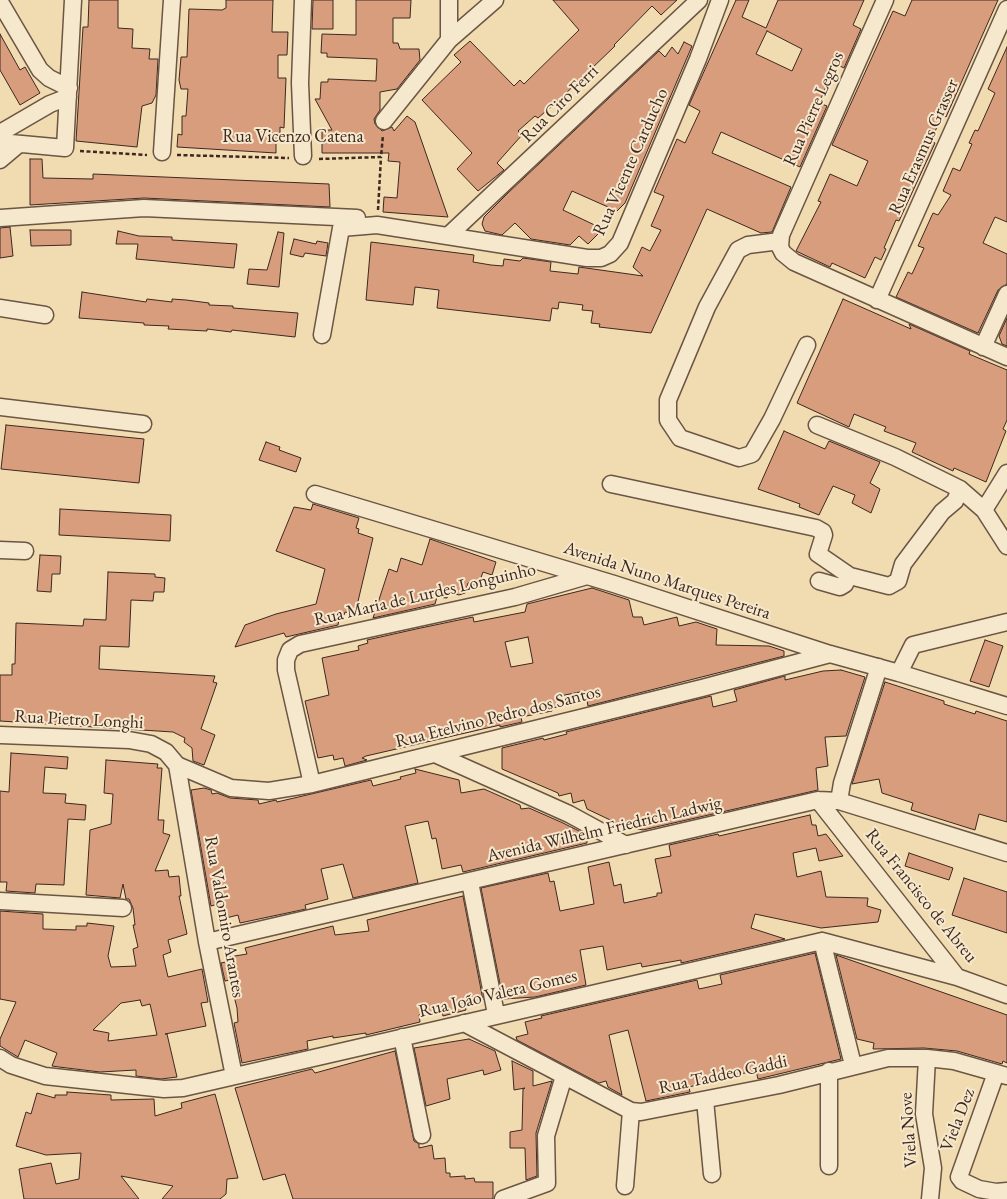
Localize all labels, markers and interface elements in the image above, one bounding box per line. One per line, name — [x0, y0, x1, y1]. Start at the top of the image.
street label: Rua Pierre Legros — [779, 48, 849, 170]
street label: Rua Ciro Ferri — [517, 61, 603, 147]
street label: Rua Erasmus Grasser — [884, 76, 964, 218]
street label: Rua Vicente Carducho — [589, 85, 673, 239]
street label: Rua Vicenzo Catena — [222, 126, 364, 148]
street label: Avenida Nuno Marques Pereira — [561, 537, 773, 625]
street label: Rua Maria de Lurdes Longuinho — [312, 559, 538, 631]
street label: Rua Etelvino Pedro dos Santos — [393, 681, 603, 753]
street label: Rua Pietro Longhi — [14, 706, 144, 734]
street label: Avenida Wilhelm Friedrich Ladwig — [485, 792, 723, 868]
street label: Rua Francisco de Abreu — [860, 825, 982, 967]
street label: Rua Valdomiro Arantes — [199, 835, 249, 999]
street label: Rua João Valera Gomes — [417, 965, 579, 1023]
street label: Rua Taddeo Gaddi — [657, 1051, 789, 1099]
street label: Viela Dez — [936, 1085, 980, 1155]
street label: Viela Nove — [896, 1092, 922, 1168]

